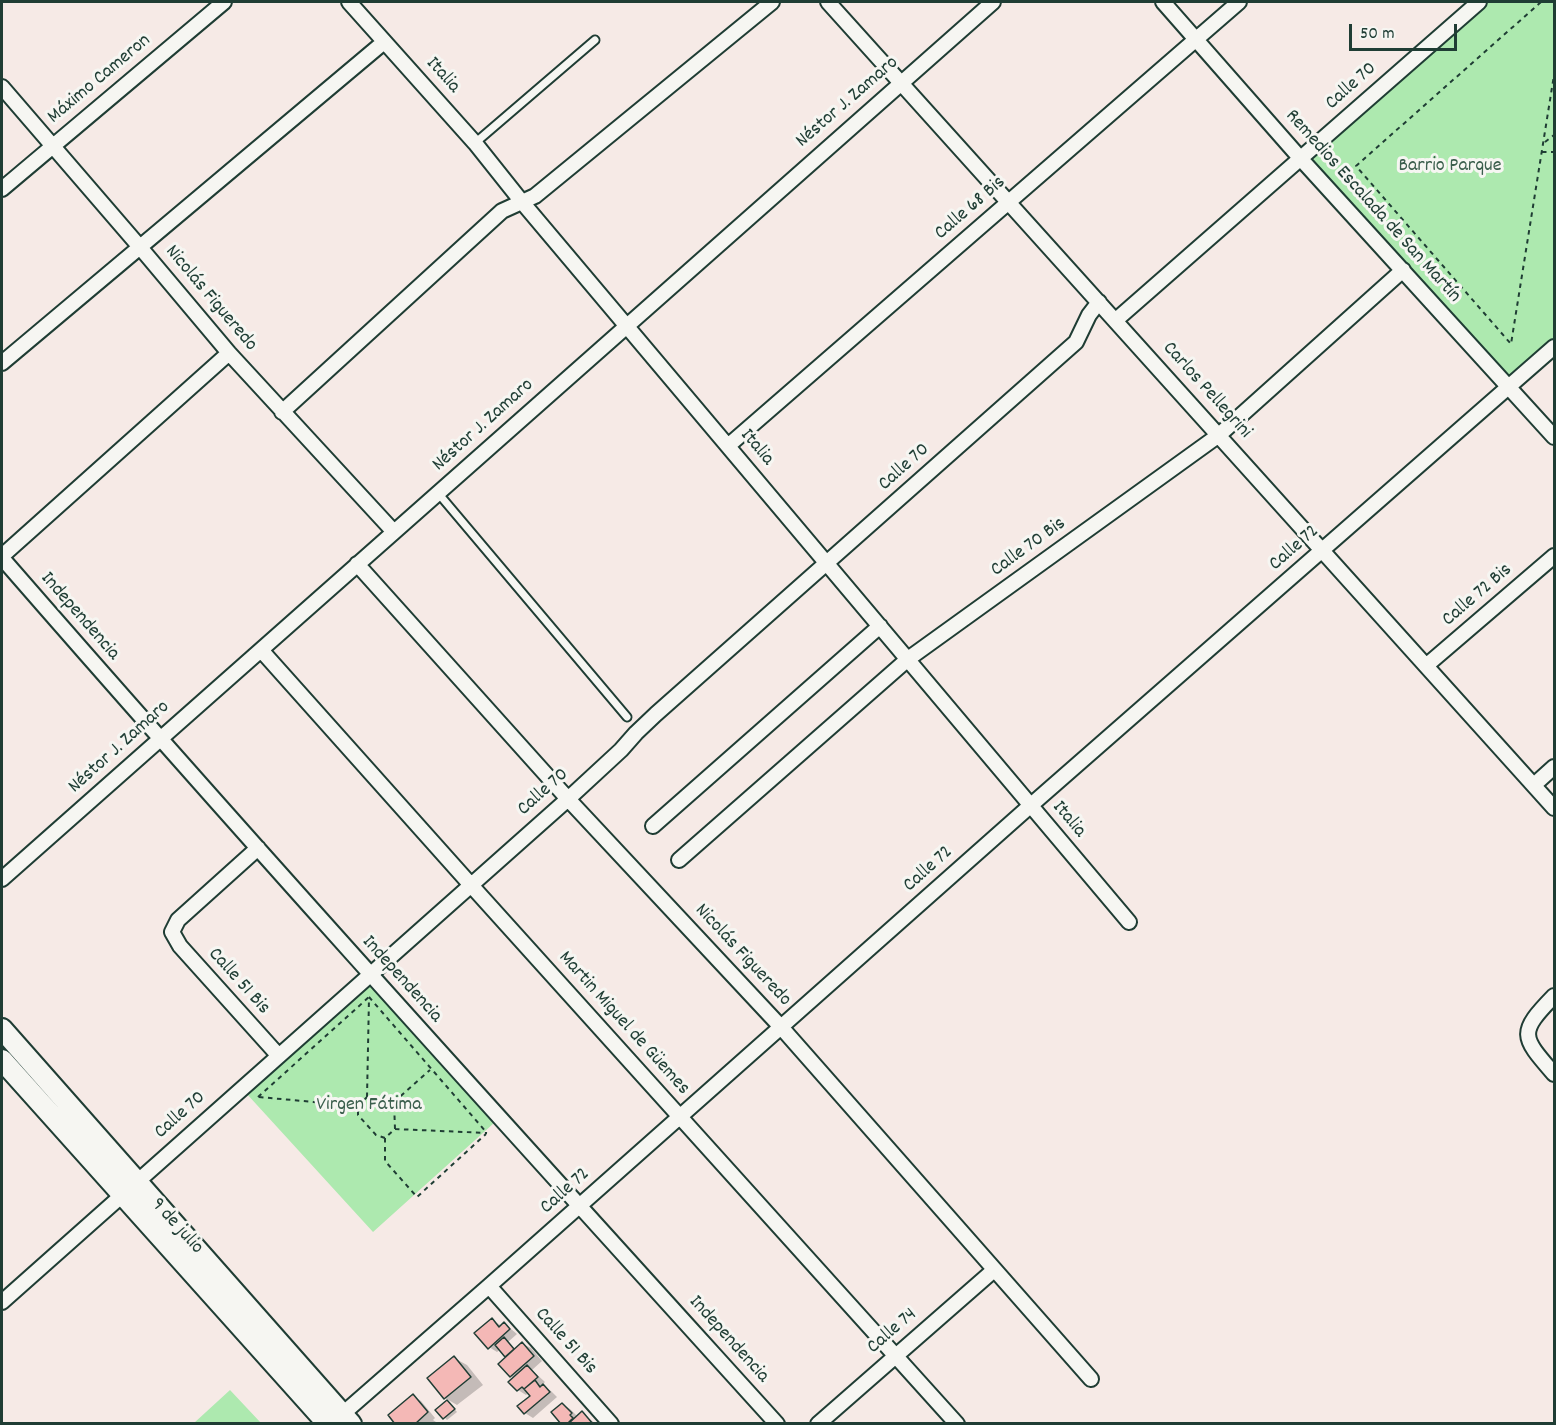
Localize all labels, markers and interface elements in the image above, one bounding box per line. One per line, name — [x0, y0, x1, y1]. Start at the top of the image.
scale bar — [1352, 12, 1460, 50]
text: 50 m — [1360, 22, 1395, 47]
street label: Máximo Cameron — [44, 30, 156, 130]
street label: Néstor J. Zamaro — [792, 52, 904, 154]
street label: Italia — [419, 53, 465, 99]
street label: Calle 70 — [1321, 58, 1383, 116]
street label: Remedios Escalada de San Martín — [1279, 105, 1465, 309]
park label: Barrio Parque — [1398, 155, 1502, 179]
street label: Calle 68 Bis — [931, 172, 1011, 246]
street label: Nicolás Figueredo — [159, 241, 261, 357]
street label: Carlos Pellegrini — [1156, 338, 1256, 444]
street label: Néstor J. Zamaro — [428, 374, 540, 478]
street label: Italia — [734, 425, 778, 471]
street label: Calle 70 — [874, 439, 936, 497]
street label: Calle 70 Bis — [987, 513, 1071, 583]
street label: Calle 72 — [1265, 521, 1325, 577]
street label: Calle 72 Bis — [1438, 559, 1518, 633]
street label: Independencia — [34, 568, 124, 666]
street label: Néstor J. Zamaro — [64, 696, 176, 800]
street label: Calle 70 — [513, 764, 575, 822]
street label: Italia — [1046, 797, 1090, 843]
street label: Calle 72 — [899, 841, 959, 899]
street label: Nicolás Figueredo — [688, 900, 796, 1012]
street label: Independencia — [355, 931, 447, 1029]
street label: Calle 51 Bis — [202, 944, 274, 1020]
street label: Martin Miguel de Güemes — [552, 947, 694, 1101]
street label: Calle 70 — [150, 1087, 212, 1145]
park label: Virgen Fátima — [316, 1094, 422, 1118]
street label: Calle 72 — [536, 1163, 596, 1221]
street label: 9 de julio — [144, 1194, 208, 1260]
street label: Independencia — [682, 1291, 774, 1389]
street label: Calle 51 Bis — [529, 1304, 601, 1380]
street label: Calle 74 — [863, 1304, 923, 1360]

